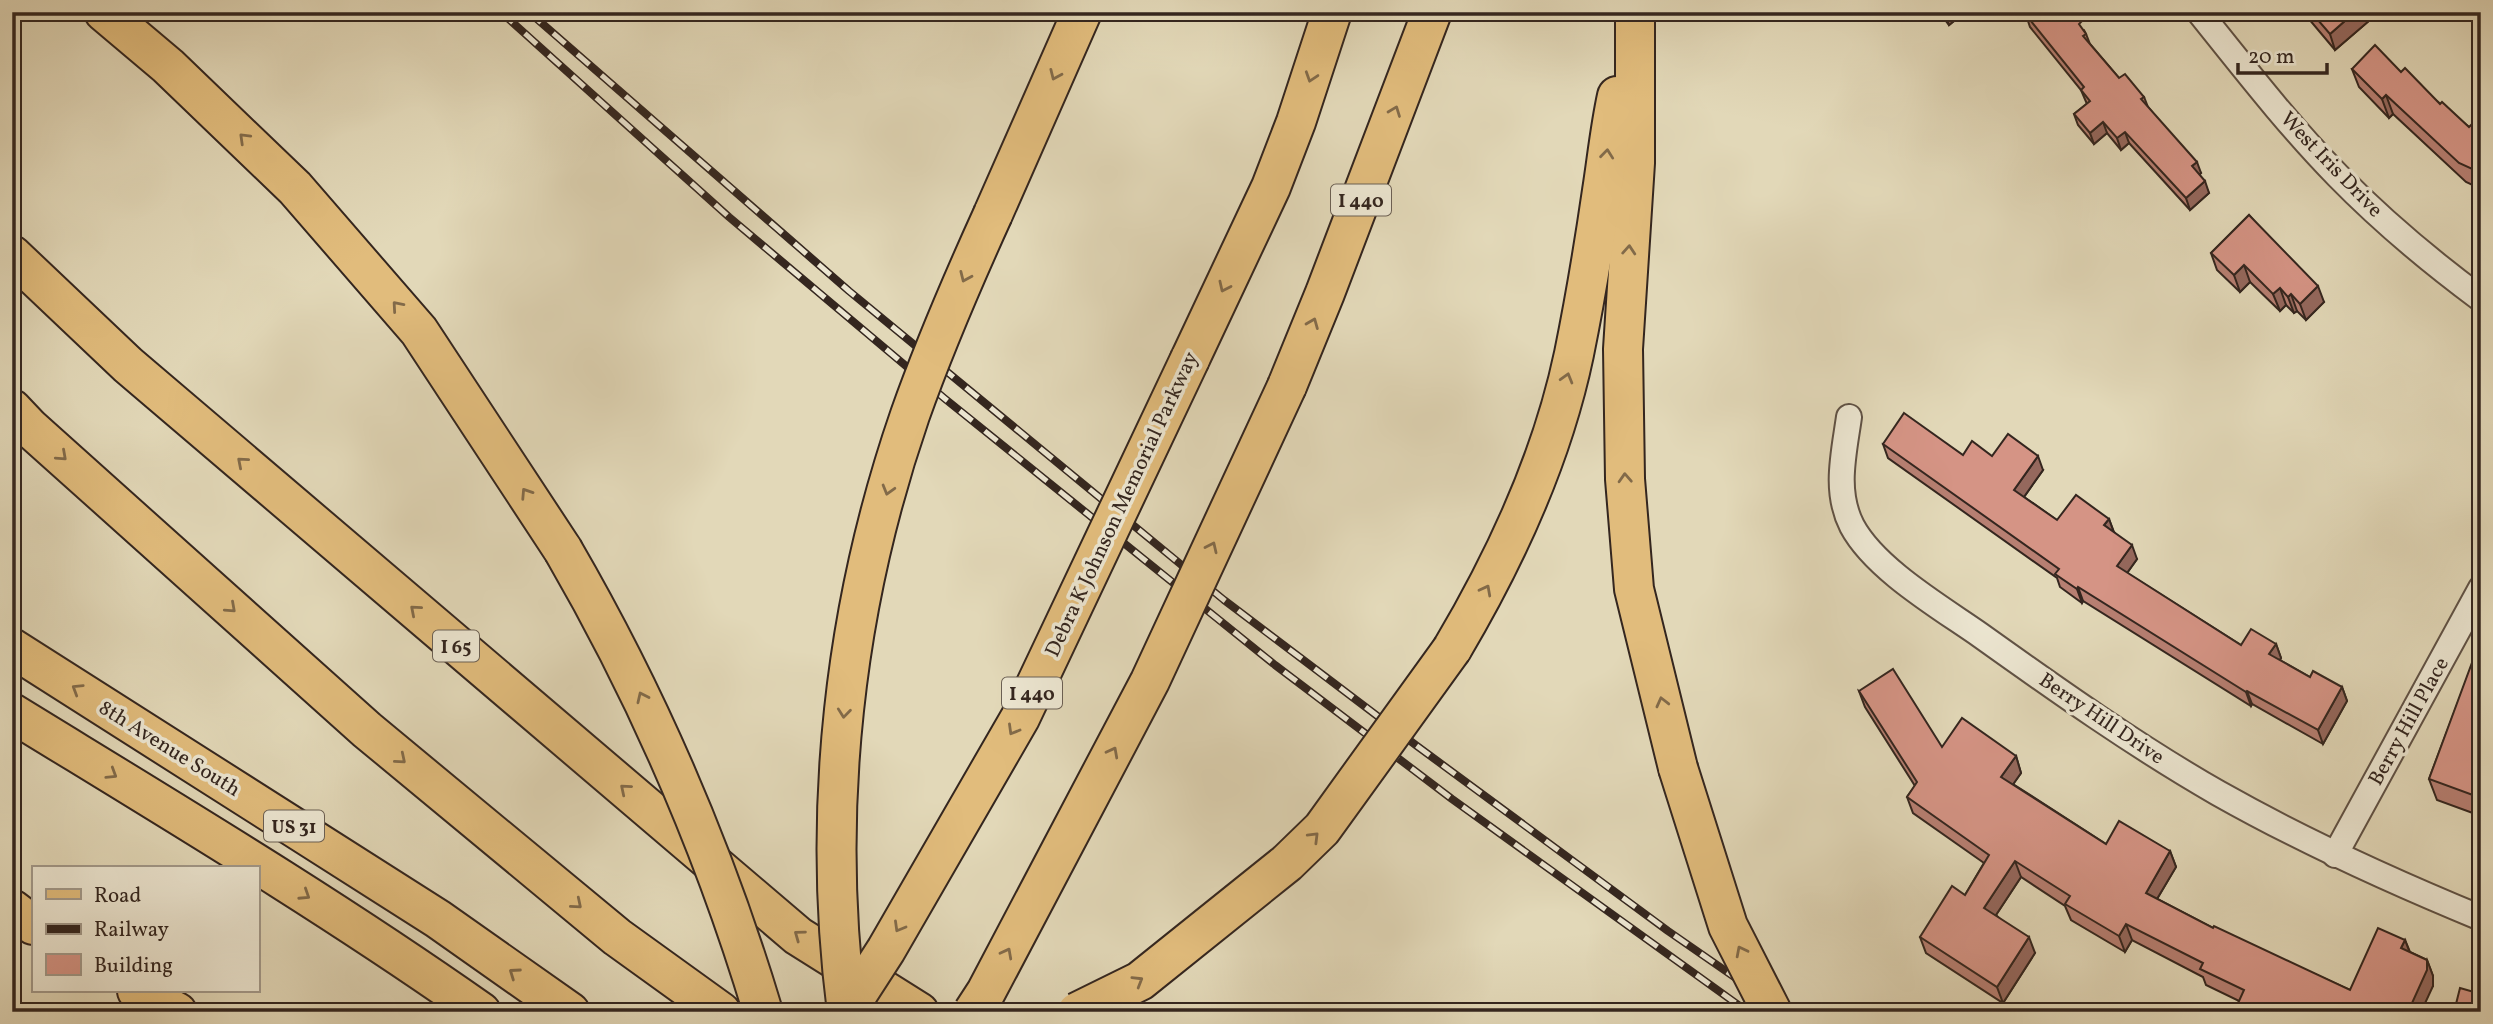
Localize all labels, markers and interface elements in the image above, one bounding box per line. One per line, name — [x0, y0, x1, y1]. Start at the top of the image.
scale bar — [2238, 32, 2327, 76]
text: 20 m — [2248, 43, 2294, 72]
one-way arrow — [1049, 67, 1063, 80]
one-way arrow — [1305, 71, 1319, 83]
one-way arrow — [1387, 105, 1401, 117]
street label: West Iris Drive — [2273, 106, 2389, 224]
one-way arrow — [239, 134, 252, 147]
one-way arrow — [1599, 149, 1614, 160]
road number: I 440 — [1331, 184, 1391, 216]
one-way arrow — [1621, 245, 1636, 256]
one-way arrow — [959, 269, 973, 282]
one-way arrow — [1218, 280, 1232, 292]
one-way arrow — [393, 301, 405, 314]
one-way arrow — [1305, 317, 1319, 330]
street label: Debra K Johnson Memorial Parkway — [1039, 347, 1206, 662]
one-way arrow — [1559, 372, 1574, 384]
one-way arrow — [53, 448, 66, 460]
one-way arrow — [237, 458, 250, 470]
one-way arrow — [1618, 472, 1633, 483]
one-way arrow — [881, 484, 896, 496]
one-way arrow — [521, 488, 534, 501]
one-way arrow — [1204, 542, 1218, 554]
one-way arrow — [1478, 585, 1491, 597]
one-way arrow — [223, 600, 236, 612]
one-way arrow — [410, 606, 423, 618]
road number: I 65 — [433, 631, 479, 662]
street label: Berry Hill Place — [2362, 652, 2457, 791]
street label: Berry Hill Drive — [2033, 666, 2170, 772]
road number: I 440 — [1002, 678, 1062, 708]
one-way arrow — [71, 684, 84, 697]
one-way arrow — [636, 692, 650, 704]
street label: 8th Avenue South — [93, 694, 246, 805]
one-way arrow — [1656, 696, 1670, 708]
one-way arrow — [837, 707, 852, 719]
one-way arrow — [1008, 723, 1021, 736]
one-way arrow — [1105, 746, 1118, 759]
one-way arrow — [393, 751, 406, 763]
one-way arrow — [105, 766, 118, 779]
one-way arrow — [621, 785, 634, 797]
road number: US 31 — [264, 810, 324, 842]
one-way arrow — [1305, 832, 1318, 845]
legend — [32, 866, 259, 992]
text: Road — [94, 882, 141, 911]
one-way arrow — [297, 887, 310, 899]
one-way arrow — [569, 895, 581, 908]
text: Railway — [94, 916, 170, 945]
one-way arrow — [895, 920, 908, 933]
one-way arrow — [795, 931, 807, 944]
one-way arrow — [1736, 946, 1749, 958]
one-way arrow — [998, 948, 1012, 960]
text: Building — [94, 952, 173, 981]
one-way arrow — [509, 968, 522, 981]
one-way arrow — [1130, 976, 1143, 989]

